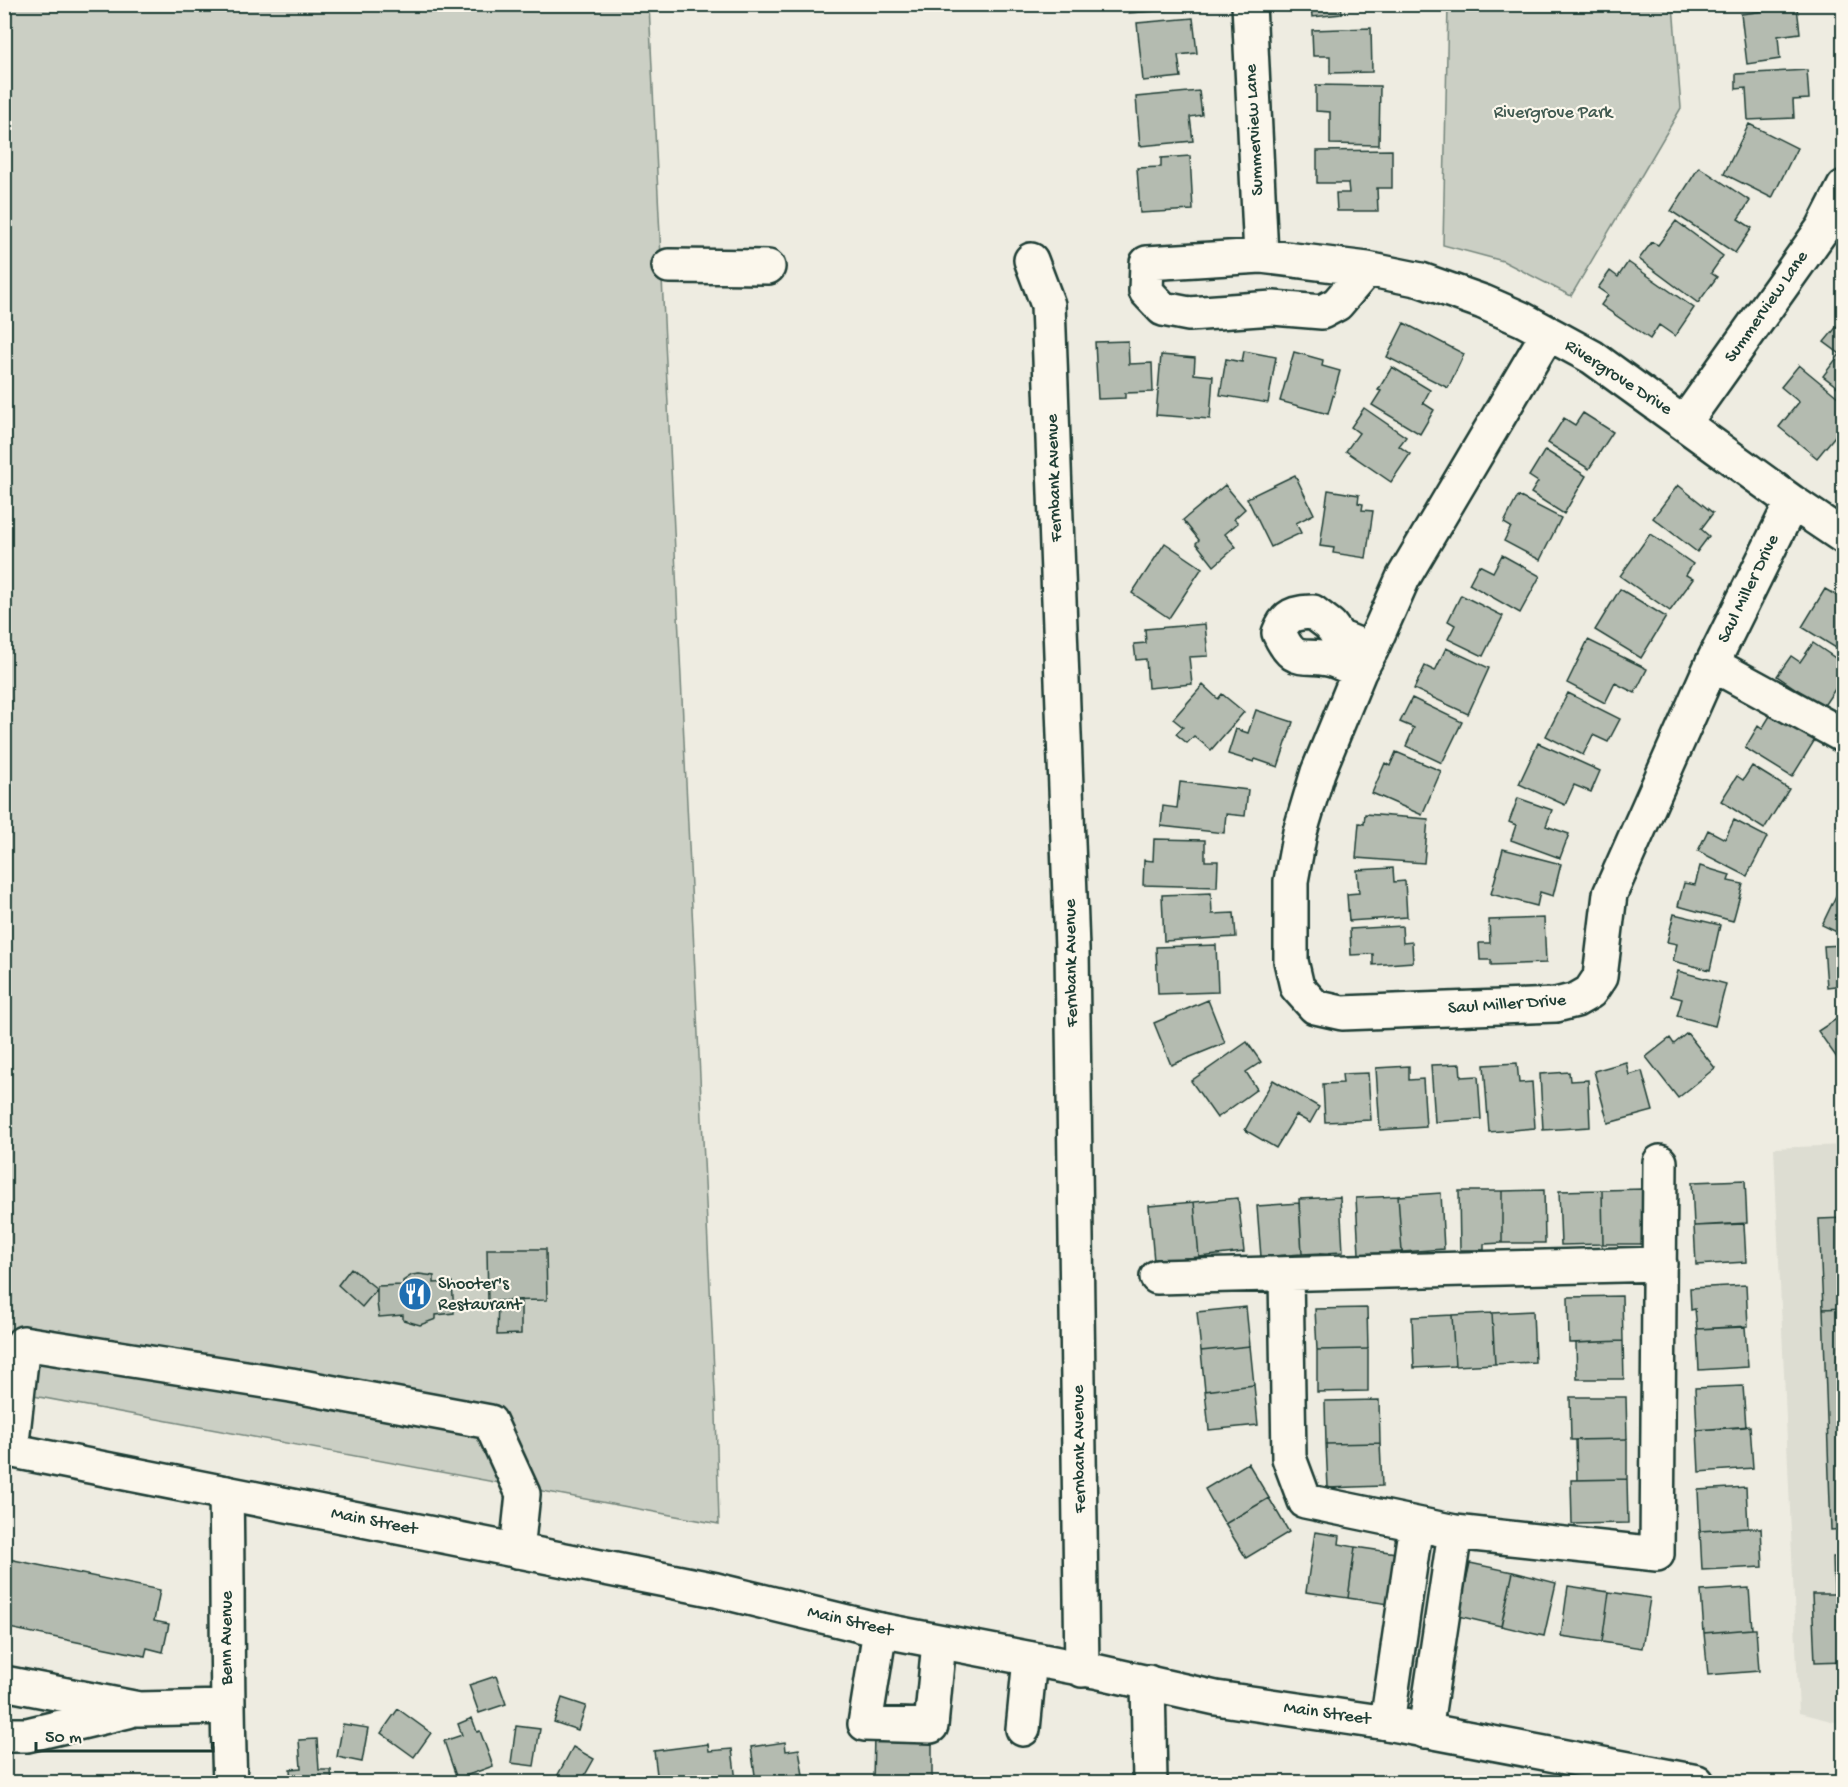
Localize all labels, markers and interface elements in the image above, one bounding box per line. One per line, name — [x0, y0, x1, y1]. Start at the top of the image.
street label: Summerview Lane — [1241, 63, 1269, 196]
park label: Rivergrove Park — [1494, 103, 1614, 124]
street label: Summerview Lane — [1721, 246, 1814, 367]
street label: Rivergrove Drive — [1560, 336, 1676, 421]
street label: Fernbank Avenue — [1042, 413, 1068, 543]
street label: Saul Miller Drive — [1714, 531, 1785, 647]
street label: Fernbank Avenue — [1060, 898, 1084, 1028]
street label: Saul Miller Drive — [1447, 990, 1568, 1020]
place label: Shooter's Restaurant — [438, 1274, 523, 1316]
restaurant icon: Shooter's Restaurant — [397, 1276, 433, 1312]
street label: Fernbank Avenue — [1068, 1384, 1092, 1514]
street label: Main Street — [329, 1503, 420, 1541]
street label: Benn Avenue — [217, 1590, 238, 1686]
street label: Main Street — [805, 1602, 896, 1642]
street label: Main Street — [1282, 1698, 1373, 1731]
scale bar — [36, 1715, 213, 1753]
text: 50 m — [45, 1728, 82, 1749]

